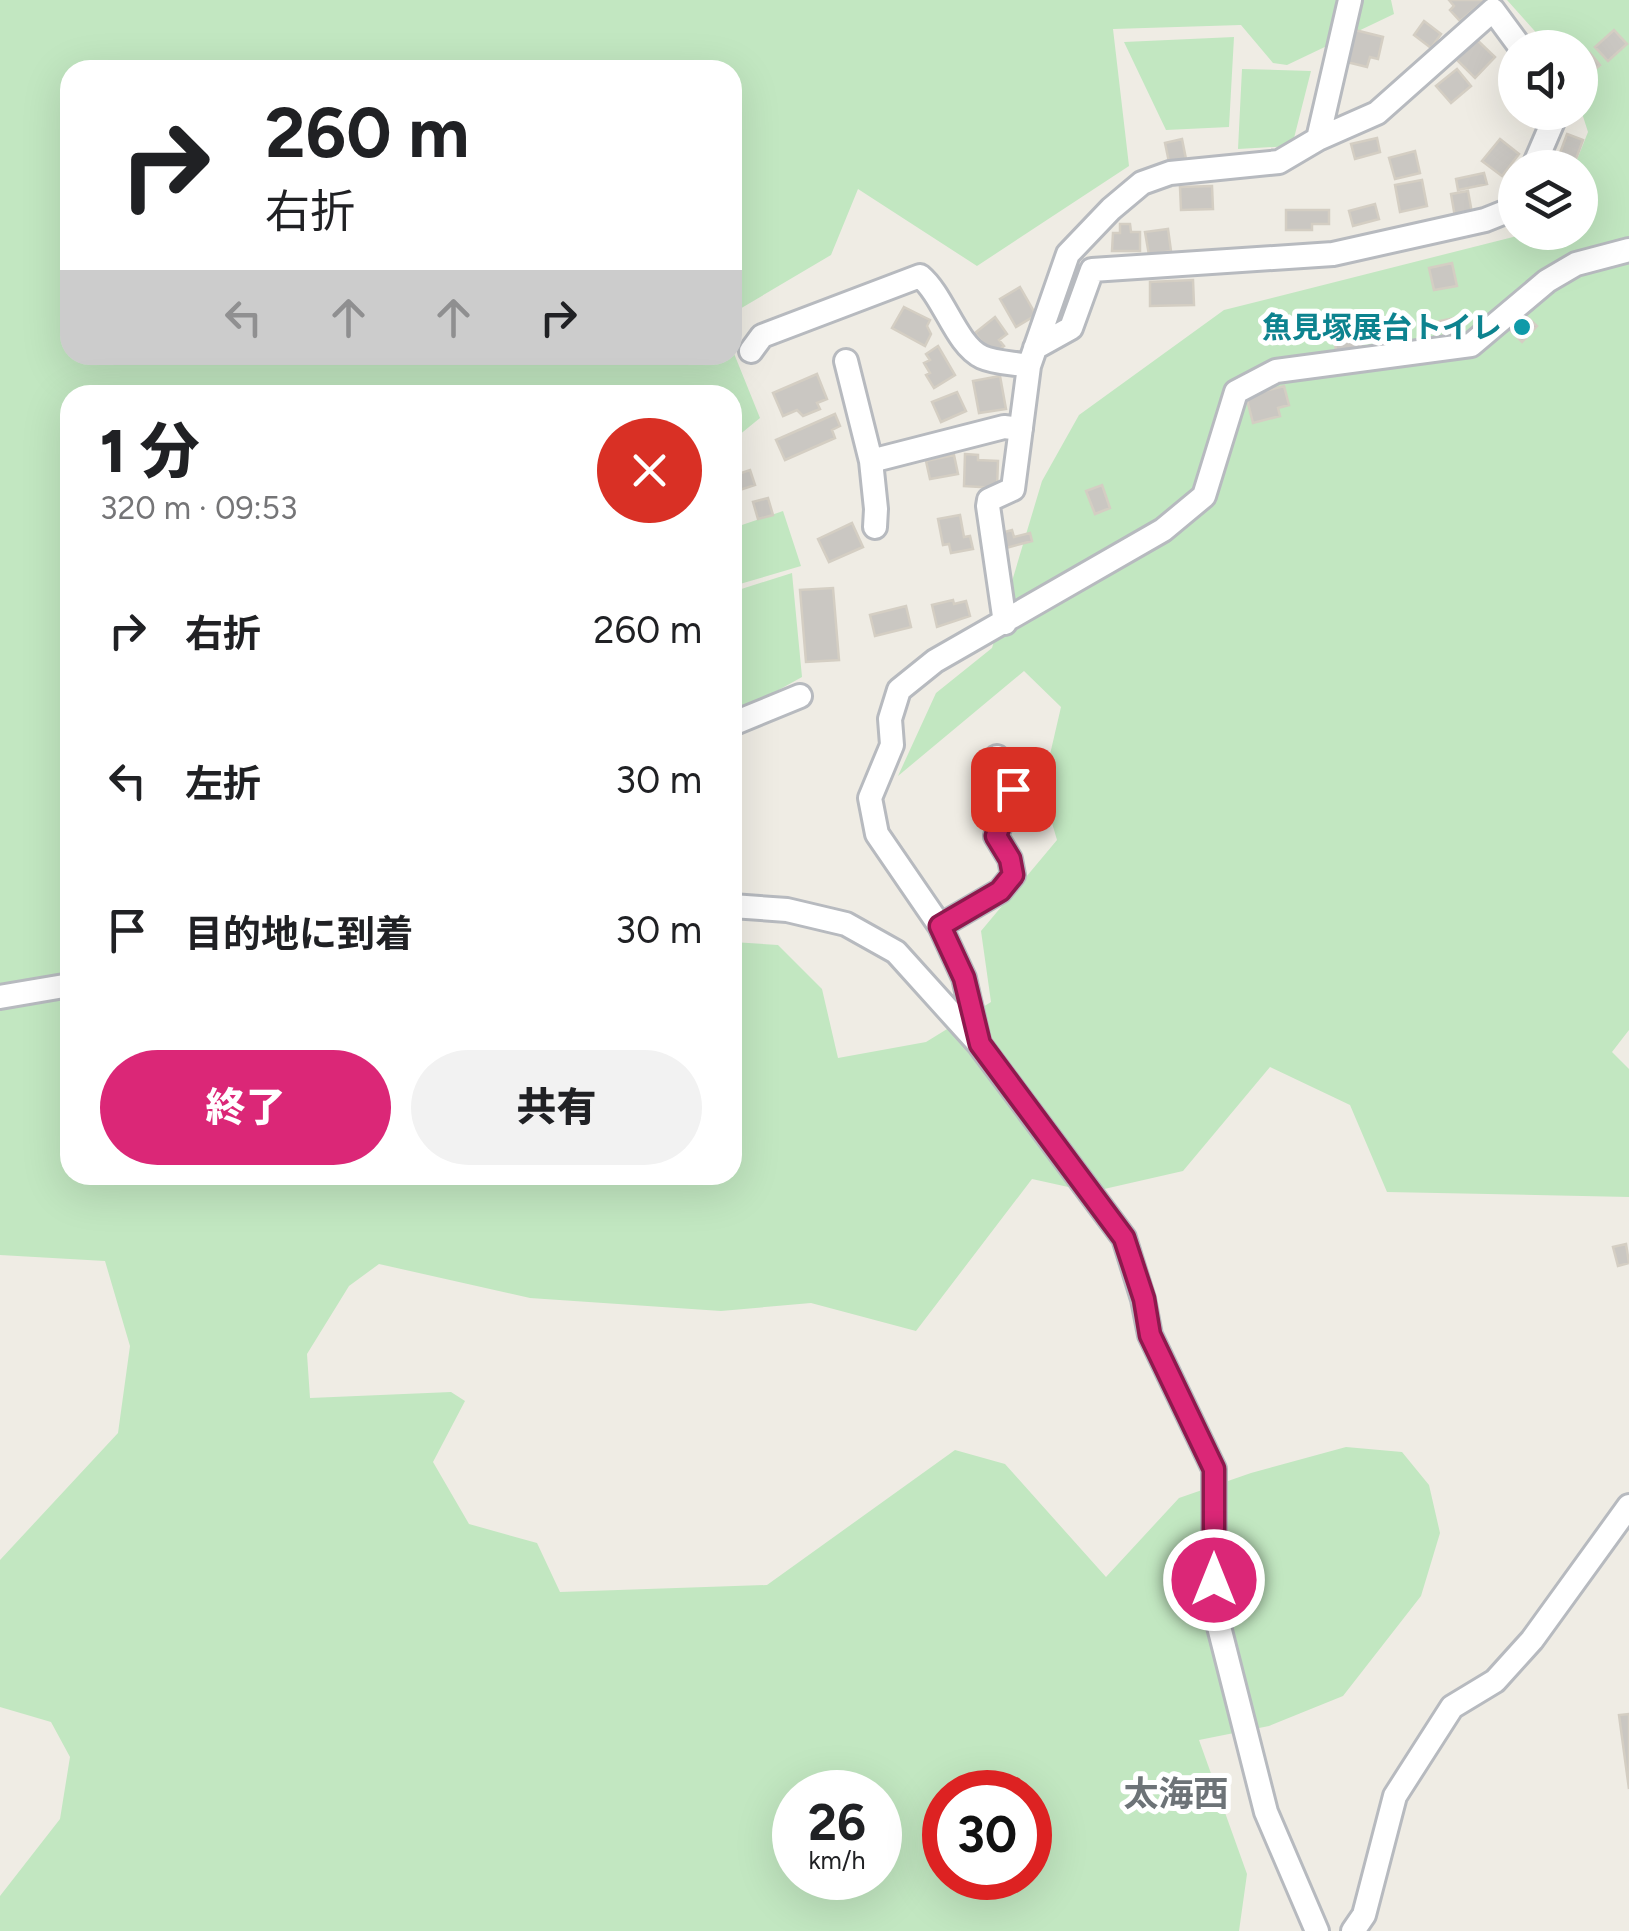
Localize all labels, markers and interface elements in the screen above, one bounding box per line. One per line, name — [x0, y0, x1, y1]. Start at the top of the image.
map controls — [1498, 30, 1598, 250]
button: sound — [1498, 30, 1598, 130]
text: 260 m — [265, 90, 469, 175]
icon: right — [100, 100, 230, 230]
button: layers — [1498, 150, 1598, 250]
text: 右折 — [265, 184, 355, 238]
icon: left — [216, 290, 271, 345]
icon: ahead — [321, 290, 376, 345]
icon: ahead — [426, 290, 481, 345]
icon: right — [531, 290, 586, 345]
place label: 魚見塚展台トイレ — [1262, 309, 1502, 346]
marker: 魚見塚展台トイレ — [1511, 316, 1533, 338]
text: 1 分 — [100, 415, 200, 487]
button: close — [597, 418, 702, 523]
text: 320 m · 09:53 — [100, 489, 297, 527]
icon: right — [100, 603, 155, 658]
text: 260 m — [593, 607, 702, 653]
text: 右折 — [185, 611, 261, 657]
pin — [971, 747, 1056, 832]
icon: left — [100, 753, 155, 808]
text: 30 m — [615, 757, 702, 803]
text: 左折 — [185, 761, 261, 807]
icon: arrive — [986, 762, 1041, 817]
icon: arrive — [100, 903, 155, 958]
text: 30 m — [615, 907, 702, 953]
text: 目的地に到着 — [185, 911, 413, 957]
button: 終了 — [100, 1050, 391, 1165]
button: 共有 — [411, 1050, 702, 1165]
position arrow — [1162, 1528, 1266, 1632]
speed limit sign: 30 — [922, 1770, 1052, 1900]
district label: 太海西 — [1123, 1773, 1229, 1815]
text: 26 — [808, 1792, 866, 1853]
text: km/h — [808, 1845, 866, 1875]

